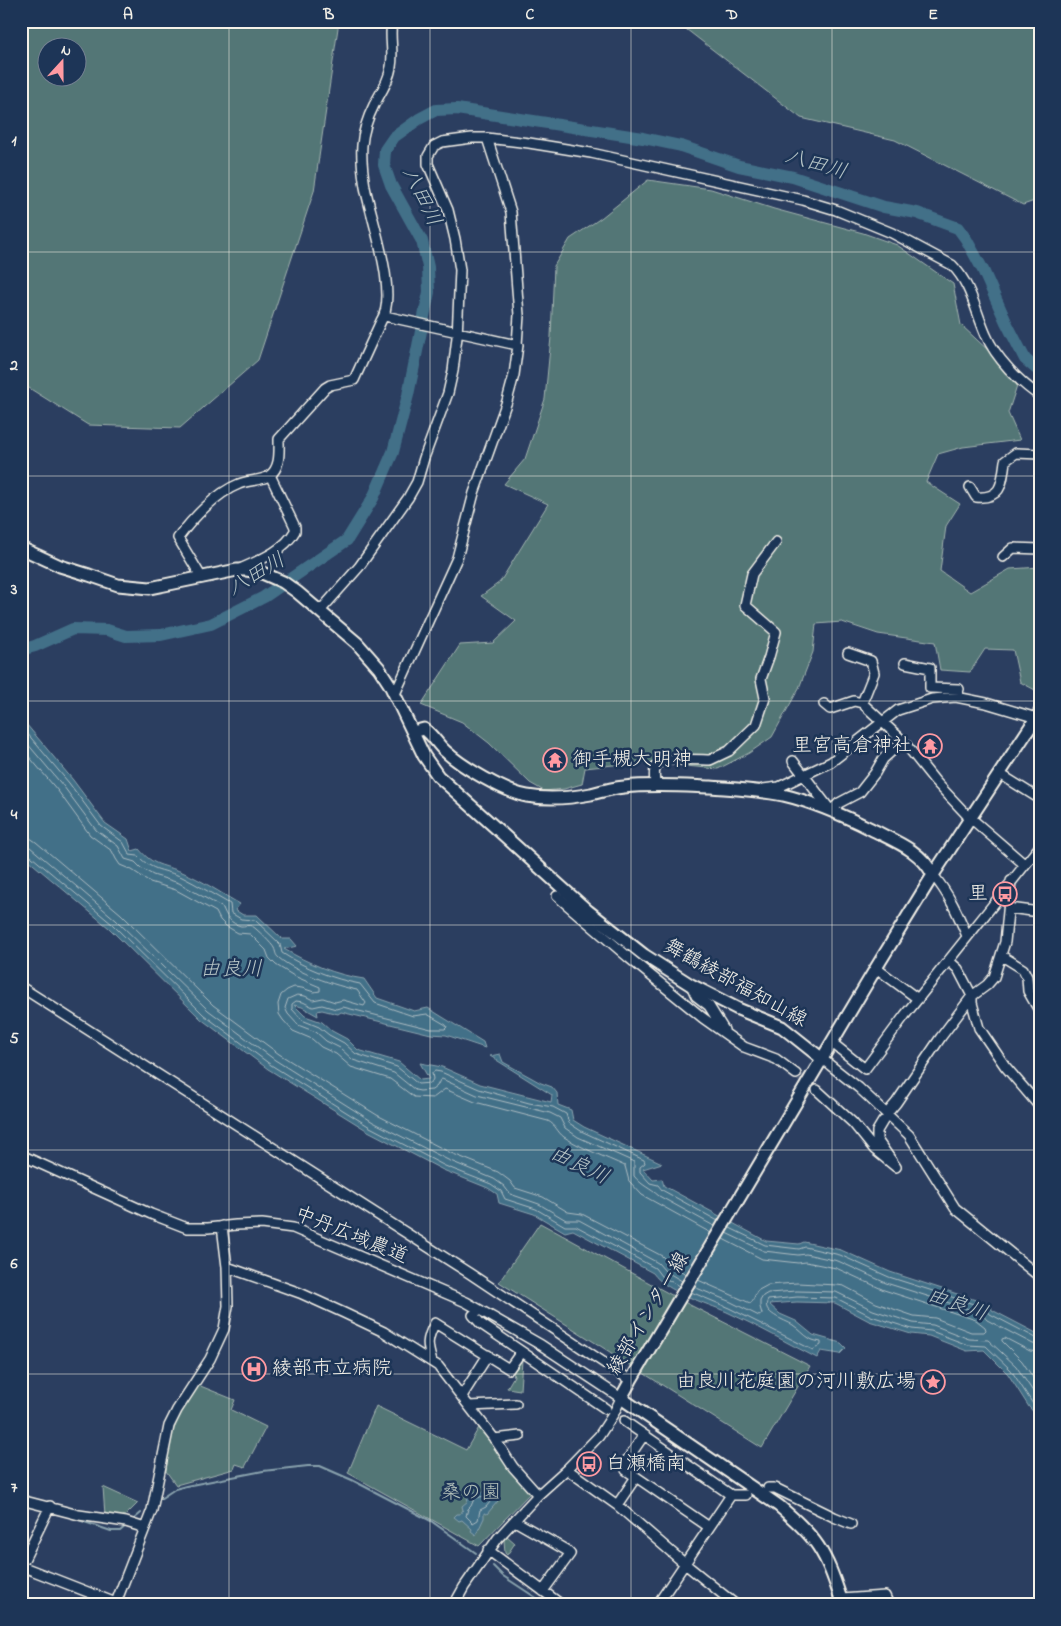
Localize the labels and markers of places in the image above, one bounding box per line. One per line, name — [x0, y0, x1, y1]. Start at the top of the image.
place label: 里宮高倉神社 — [792, 732, 912, 761]
temple icon: 里宮高倉神社 — [917, 733, 943, 759]
place label: 御手槻大明神 — [572, 746, 692, 775]
temple icon: 御手槻大明神 — [542, 747, 568, 773]
place label: 里 — [968, 880, 988, 909]
bus stop icon: 里 — [992, 881, 1018, 907]
place label: 綾部市立病院 — [272, 1355, 392, 1384]
hospital icon: 綾部市立病院 — [241, 1356, 267, 1382]
place label: 由良川花庭園の河川敷広場 — [676, 1368, 916, 1397]
place icon: 由良川花庭園の河川敷広場 — [920, 1369, 946, 1395]
place label: 白瀬橋南 — [606, 1450, 686, 1479]
bus stop icon: 白瀬橋南 — [576, 1451, 602, 1477]

